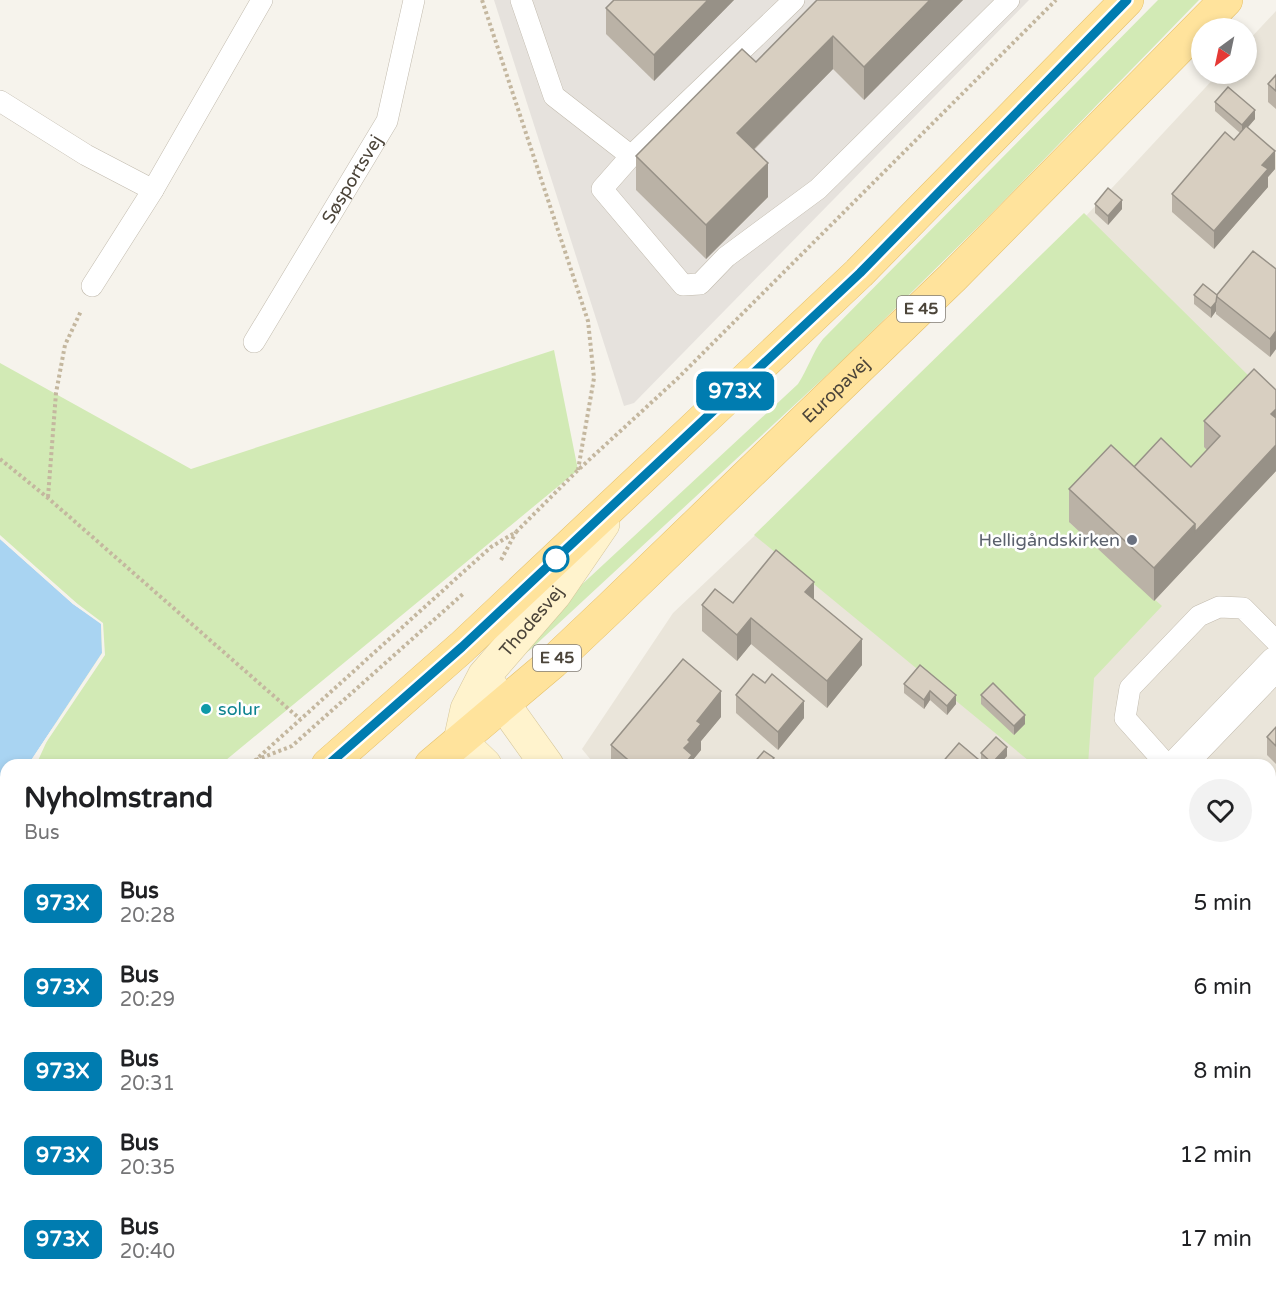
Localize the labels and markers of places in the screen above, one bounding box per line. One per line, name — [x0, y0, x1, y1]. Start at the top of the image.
place label: Helligåndskirken — [979, 529, 1120, 551]
marker: Helligåndskirken — [1125, 533, 1139, 547]
unlabelled marker — [543, 546, 569, 572]
place label: solur — [218, 698, 260, 720]
marker: solur — [199, 702, 213, 716]

